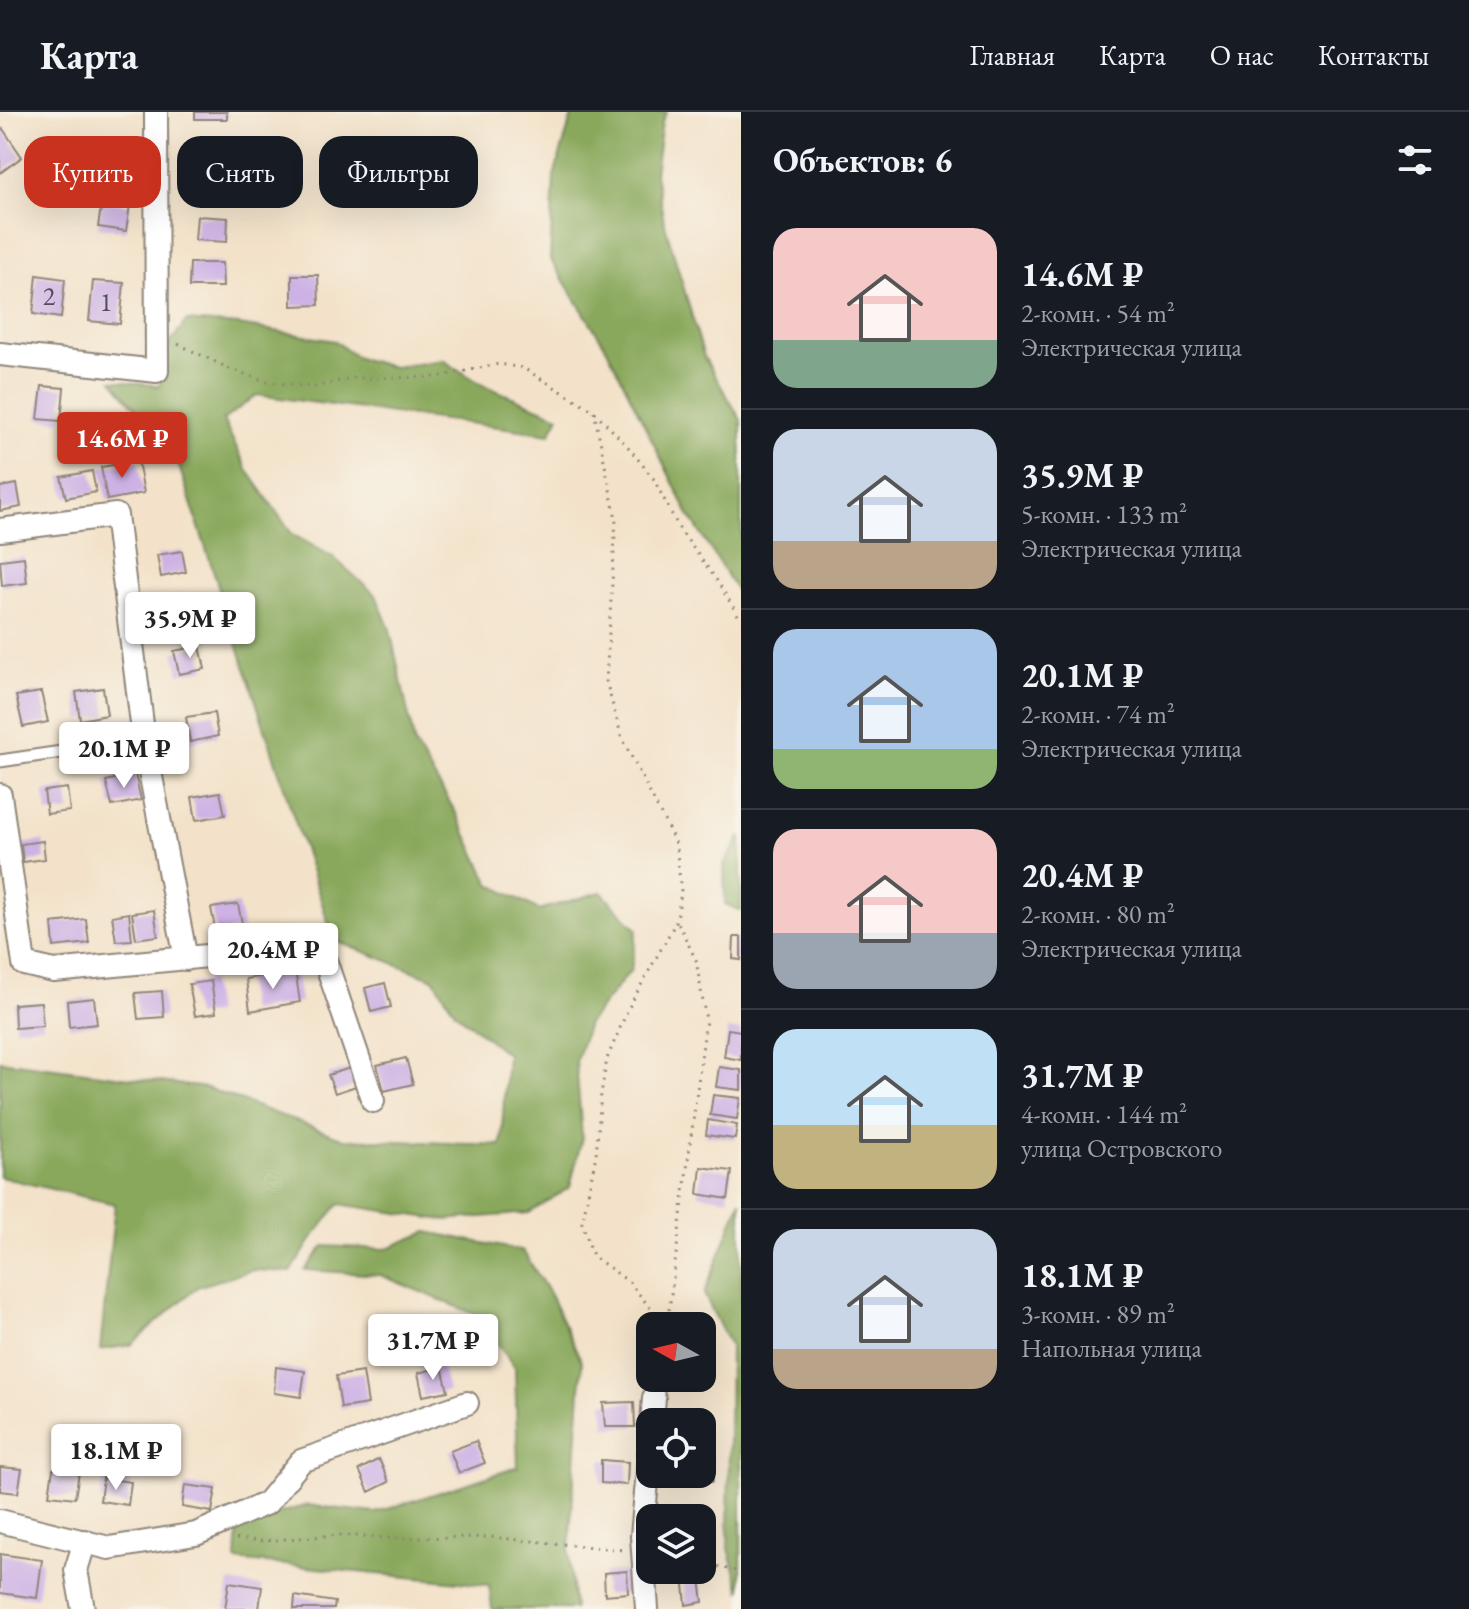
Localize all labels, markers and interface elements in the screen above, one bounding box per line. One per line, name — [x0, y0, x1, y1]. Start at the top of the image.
text: Карта — [40, 31, 138, 80]
text: Главная — [970, 37, 1055, 73]
text: Карта — [1099, 37, 1166, 73]
text: О нас — [1210, 37, 1274, 73]
text: Контакты — [1318, 37, 1429, 73]
chip: Купить — [24, 136, 161, 208]
chip: Снять — [177, 136, 303, 208]
chip: Фильтры — [319, 136, 478, 208]
text: Объектов: 6 — [773, 138, 952, 182]
icon: filters — [1393, 138, 1437, 182]
text: 14.6M ₽ — [1021, 252, 1144, 296]
icon: home — [837, 260, 933, 356]
house number: 2 — [43, 279, 56, 313]
house number: 1 — [100, 285, 112, 319]
text: 2-комн. · 54 m² — [1021, 296, 1175, 330]
text: Электрическая улица — [1021, 330, 1242, 364]
pin: 14.6M ₽ — [48, 412, 196, 480]
text: 14.6M ₽ — [75, 421, 169, 455]
text: 35.9M ₽ — [1021, 453, 1144, 497]
icon: home — [837, 461, 933, 557]
text: 5-комн. · 133 m² — [1021, 497, 1187, 531]
text: Электрическая улица — [1021, 531, 1242, 565]
pin: 35.9M ₽ — [116, 592, 264, 660]
text: 35.9M ₽ — [143, 601, 237, 635]
text: 20.1M ₽ — [1021, 653, 1144, 697]
icon: home — [837, 661, 933, 757]
text: 2-комн. · 74 m² — [1021, 697, 1175, 731]
pin: 20.1M ₽ — [50, 722, 198, 790]
text: 20.1M ₽ — [77, 731, 171, 765]
text: Электрическая улица — [1021, 731, 1242, 765]
text: 20.4M ₽ — [1021, 853, 1144, 897]
icon: home — [837, 861, 933, 957]
text: 2-комн. · 80 m² — [1021, 897, 1175, 931]
pin: 20.4M ₽ — [199, 923, 347, 991]
text: Электрическая улица — [1021, 931, 1242, 965]
text: 20.4M ₽ — [226, 932, 320, 966]
text: 31.7M ₽ — [1021, 1053, 1144, 1097]
icon: home — [837, 1061, 933, 1157]
text: 4-комн. · 144 m² — [1021, 1097, 1187, 1131]
text: улица Островского — [1021, 1131, 1222, 1165]
text: 18.1M ₽ — [1021, 1253, 1144, 1297]
icon: home — [837, 1261, 933, 1357]
text: 3-комн. · 89 m² — [1021, 1297, 1175, 1331]
north arrow — [636, 1312, 716, 1392]
map controls — [636, 1312, 716, 1584]
pin: 31.7M ₽ — [359, 1314, 507, 1382]
text: 31.7M ₽ — [386, 1323, 480, 1357]
text: Напольная улица — [1021, 1331, 1202, 1365]
button: locate — [636, 1408, 716, 1488]
pin: 18.1M ₽ — [42, 1424, 190, 1492]
text: 18.1M ₽ — [69, 1433, 163, 1467]
button: layers — [636, 1504, 716, 1584]

